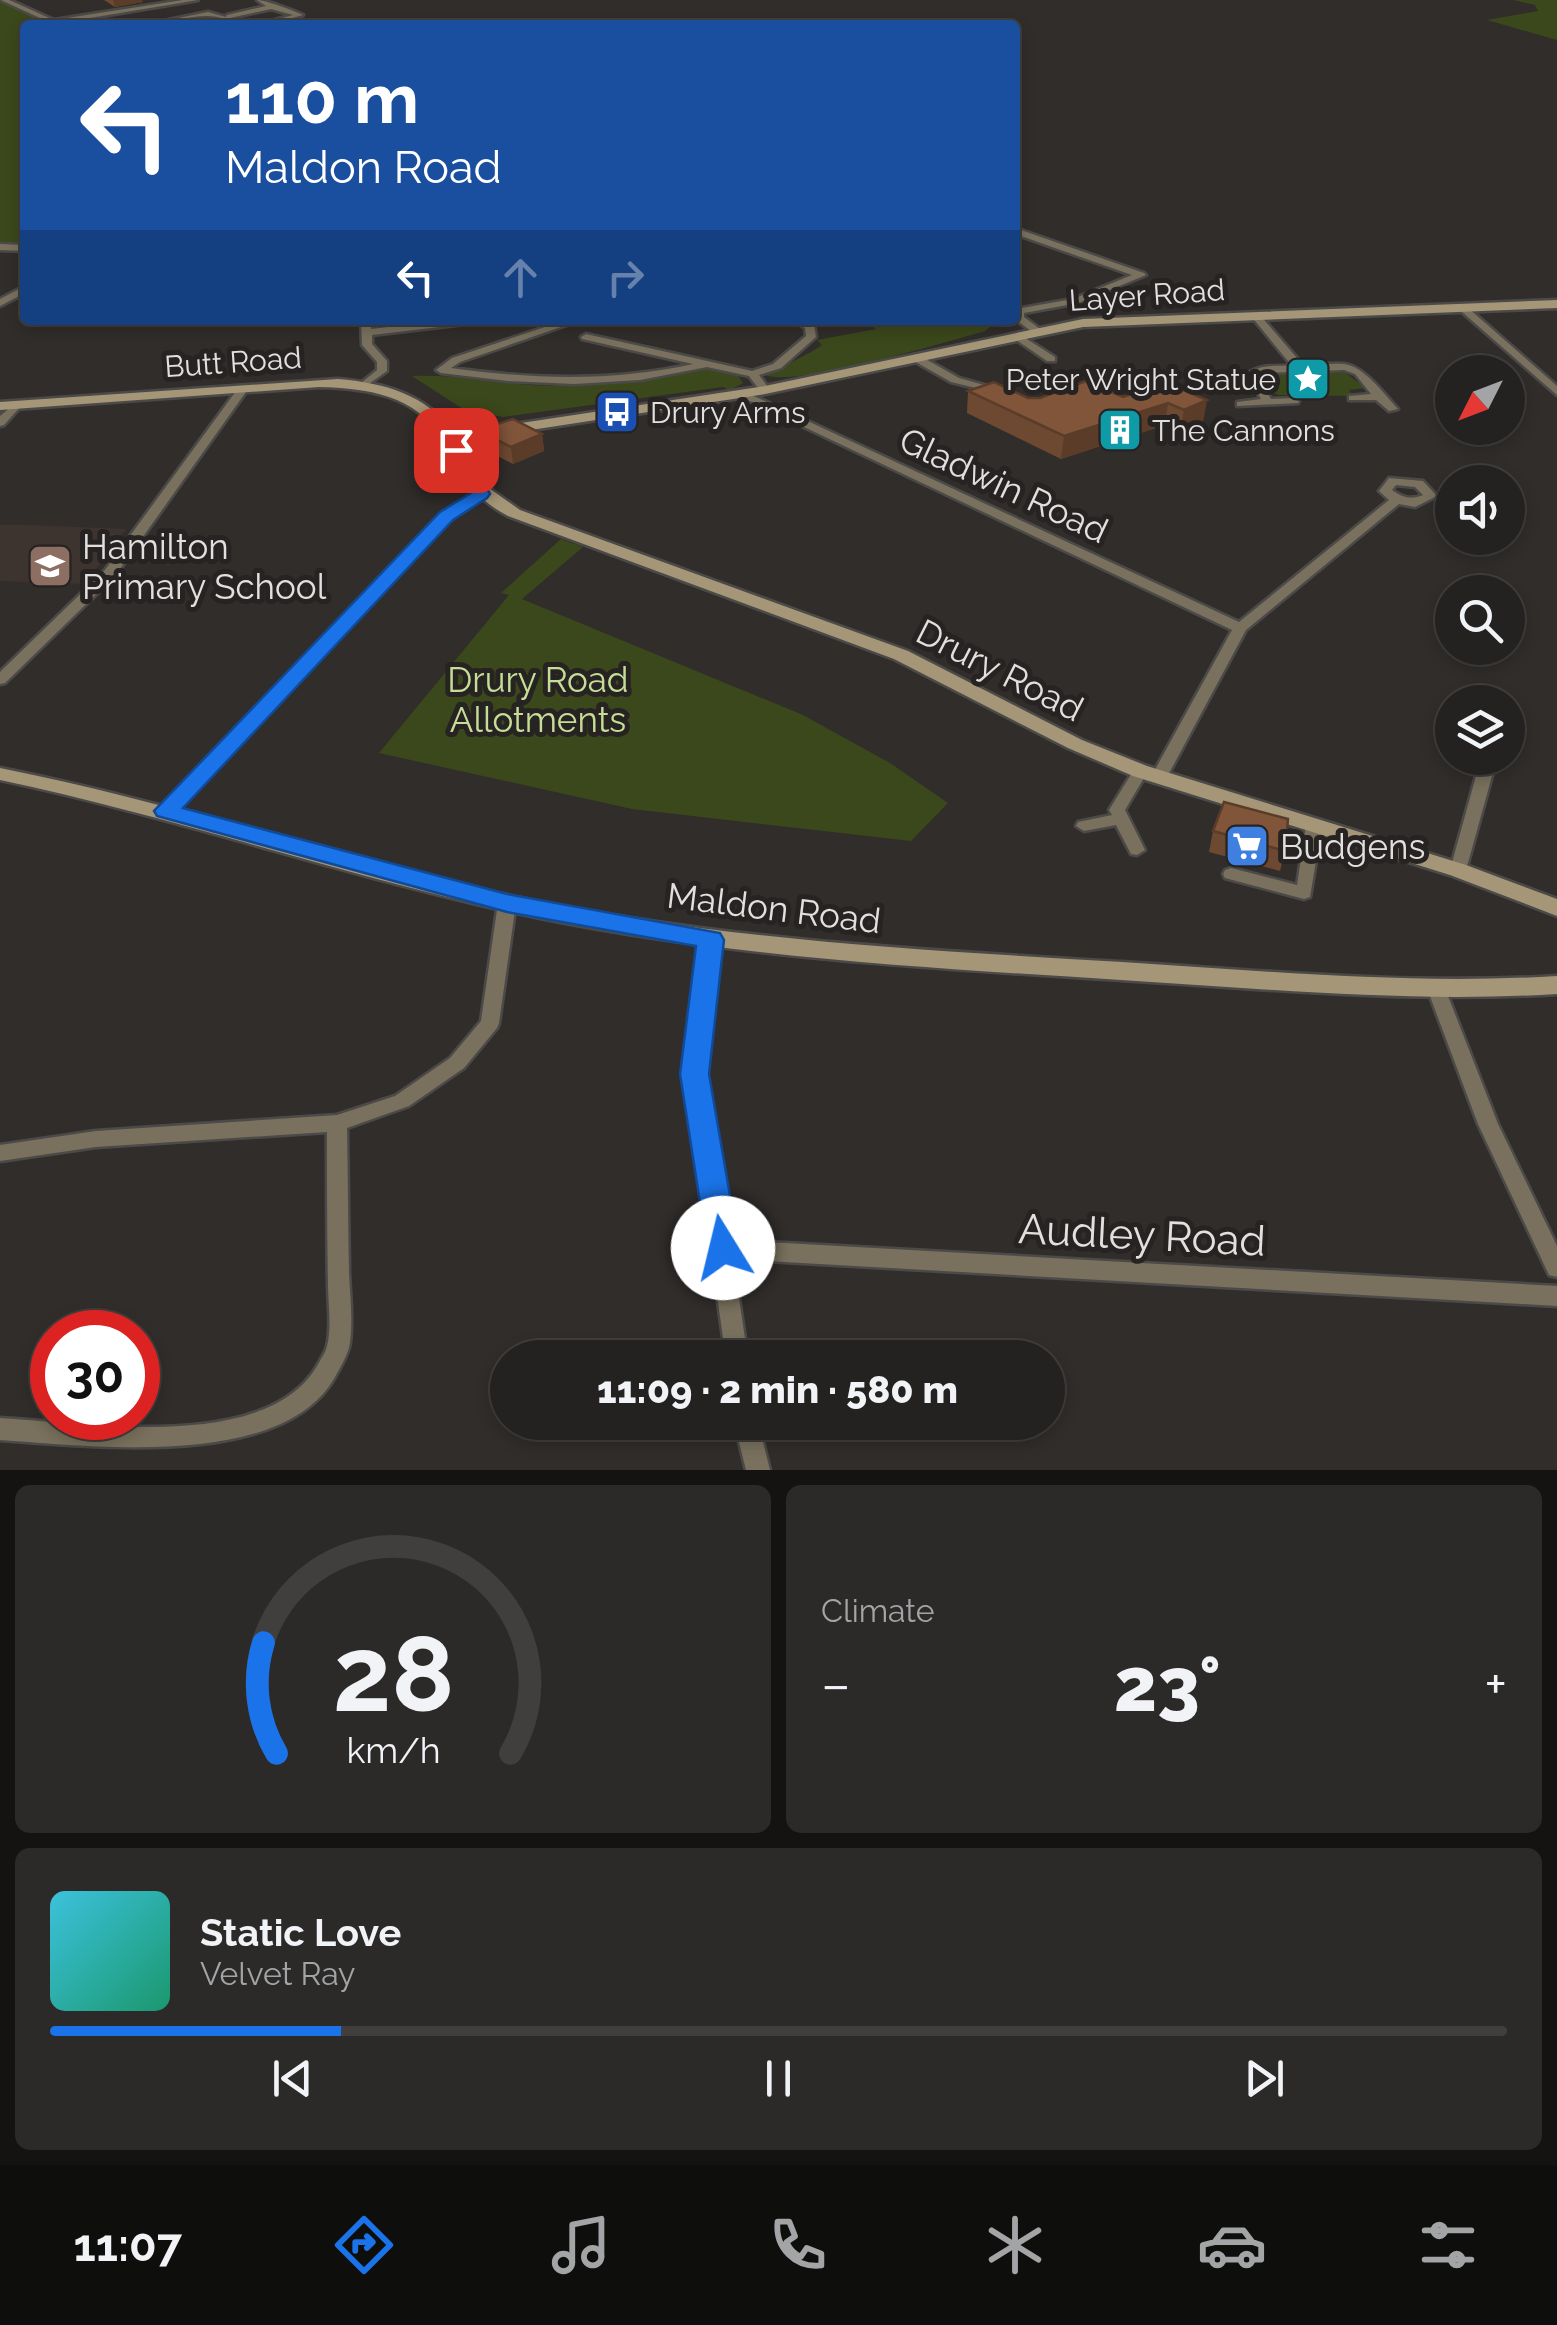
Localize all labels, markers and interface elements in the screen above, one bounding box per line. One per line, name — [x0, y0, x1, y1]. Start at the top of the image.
text: 110 m — [225, 57, 419, 139]
icon: left — [60, 60, 190, 190]
text: Maldon Road — [225, 141, 501, 194]
icon: left — [388, 250, 443, 305]
icon: ahead — [493, 250, 548, 305]
icon: right — [598, 250, 653, 305]
street label: Layer Road — [1068, 272, 1226, 318]
street label: Butt Road — [163, 340, 303, 384]
north arrow — [1435, 355, 1525, 445]
map controls — [1435, 355, 1525, 775]
place icon: Peter Wright Statue — [1285, 356, 1331, 402]
place label: Peter Wright Statue — [1006, 362, 1276, 397]
bus stop icon: Drury Arms — [594, 389, 640, 435]
place label: Drury Arms — [650, 395, 805, 430]
building icon: The Cannons — [1097, 407, 1143, 453]
pin — [414, 408, 499, 493]
place label: The Cannons — [1152, 413, 1335, 448]
street label: Gladwin Road — [893, 419, 1115, 551]
icon: arrive — [429, 423, 484, 478]
button: sound — [1435, 465, 1525, 555]
place label: Hamilton Primary School — [82, 526, 327, 607]
school or university icon: Hamilton Primary School — [27, 543, 73, 589]
button: search — [1435, 575, 1525, 665]
street label: Drury Road — [910, 611, 1090, 729]
park label: Drury Road Allotments — [447, 659, 629, 740]
button: layers — [1435, 685, 1525, 775]
supermarket icon: Budgens — [1224, 823, 1270, 869]
place label: Budgens — [1280, 826, 1425, 867]
street label: Maldon Road — [665, 875, 883, 941]
position arrow — [671, 1196, 775, 1300]
street label: Audley Road — [1017, 1204, 1267, 1266]
speed limit sign: 30 — [30, 1310, 160, 1440]
text: 11:09 · 2 min · 580 m — [597, 1367, 958, 1412]
text: Climate — [821, 1592, 935, 1629]
text: 28 — [332, 1613, 454, 1735]
text: 23° — [1114, 1640, 1221, 1729]
text: − — [821, 1652, 851, 1717]
text: + — [1484, 1652, 1507, 1717]
text: km/h — [346, 1729, 440, 1771]
text: Static Love — [200, 1910, 401, 1955]
text: Velvet Ray — [200, 1955, 355, 1992]
icon: previous — [265, 2051, 320, 2106]
icon: pause — [751, 2051, 806, 2106]
icon: next — [1237, 2051, 1292, 2106]
icon: directions — [329, 2210, 399, 2280]
icon: music — [546, 2210, 616, 2280]
icon: phone — [763, 2210, 833, 2280]
icon: climate — [980, 2210, 1050, 2280]
icon: car — [1197, 2210, 1267, 2280]
icon: filters — [1413, 2210, 1483, 2280]
text: 11:07 — [73, 2219, 182, 2272]

